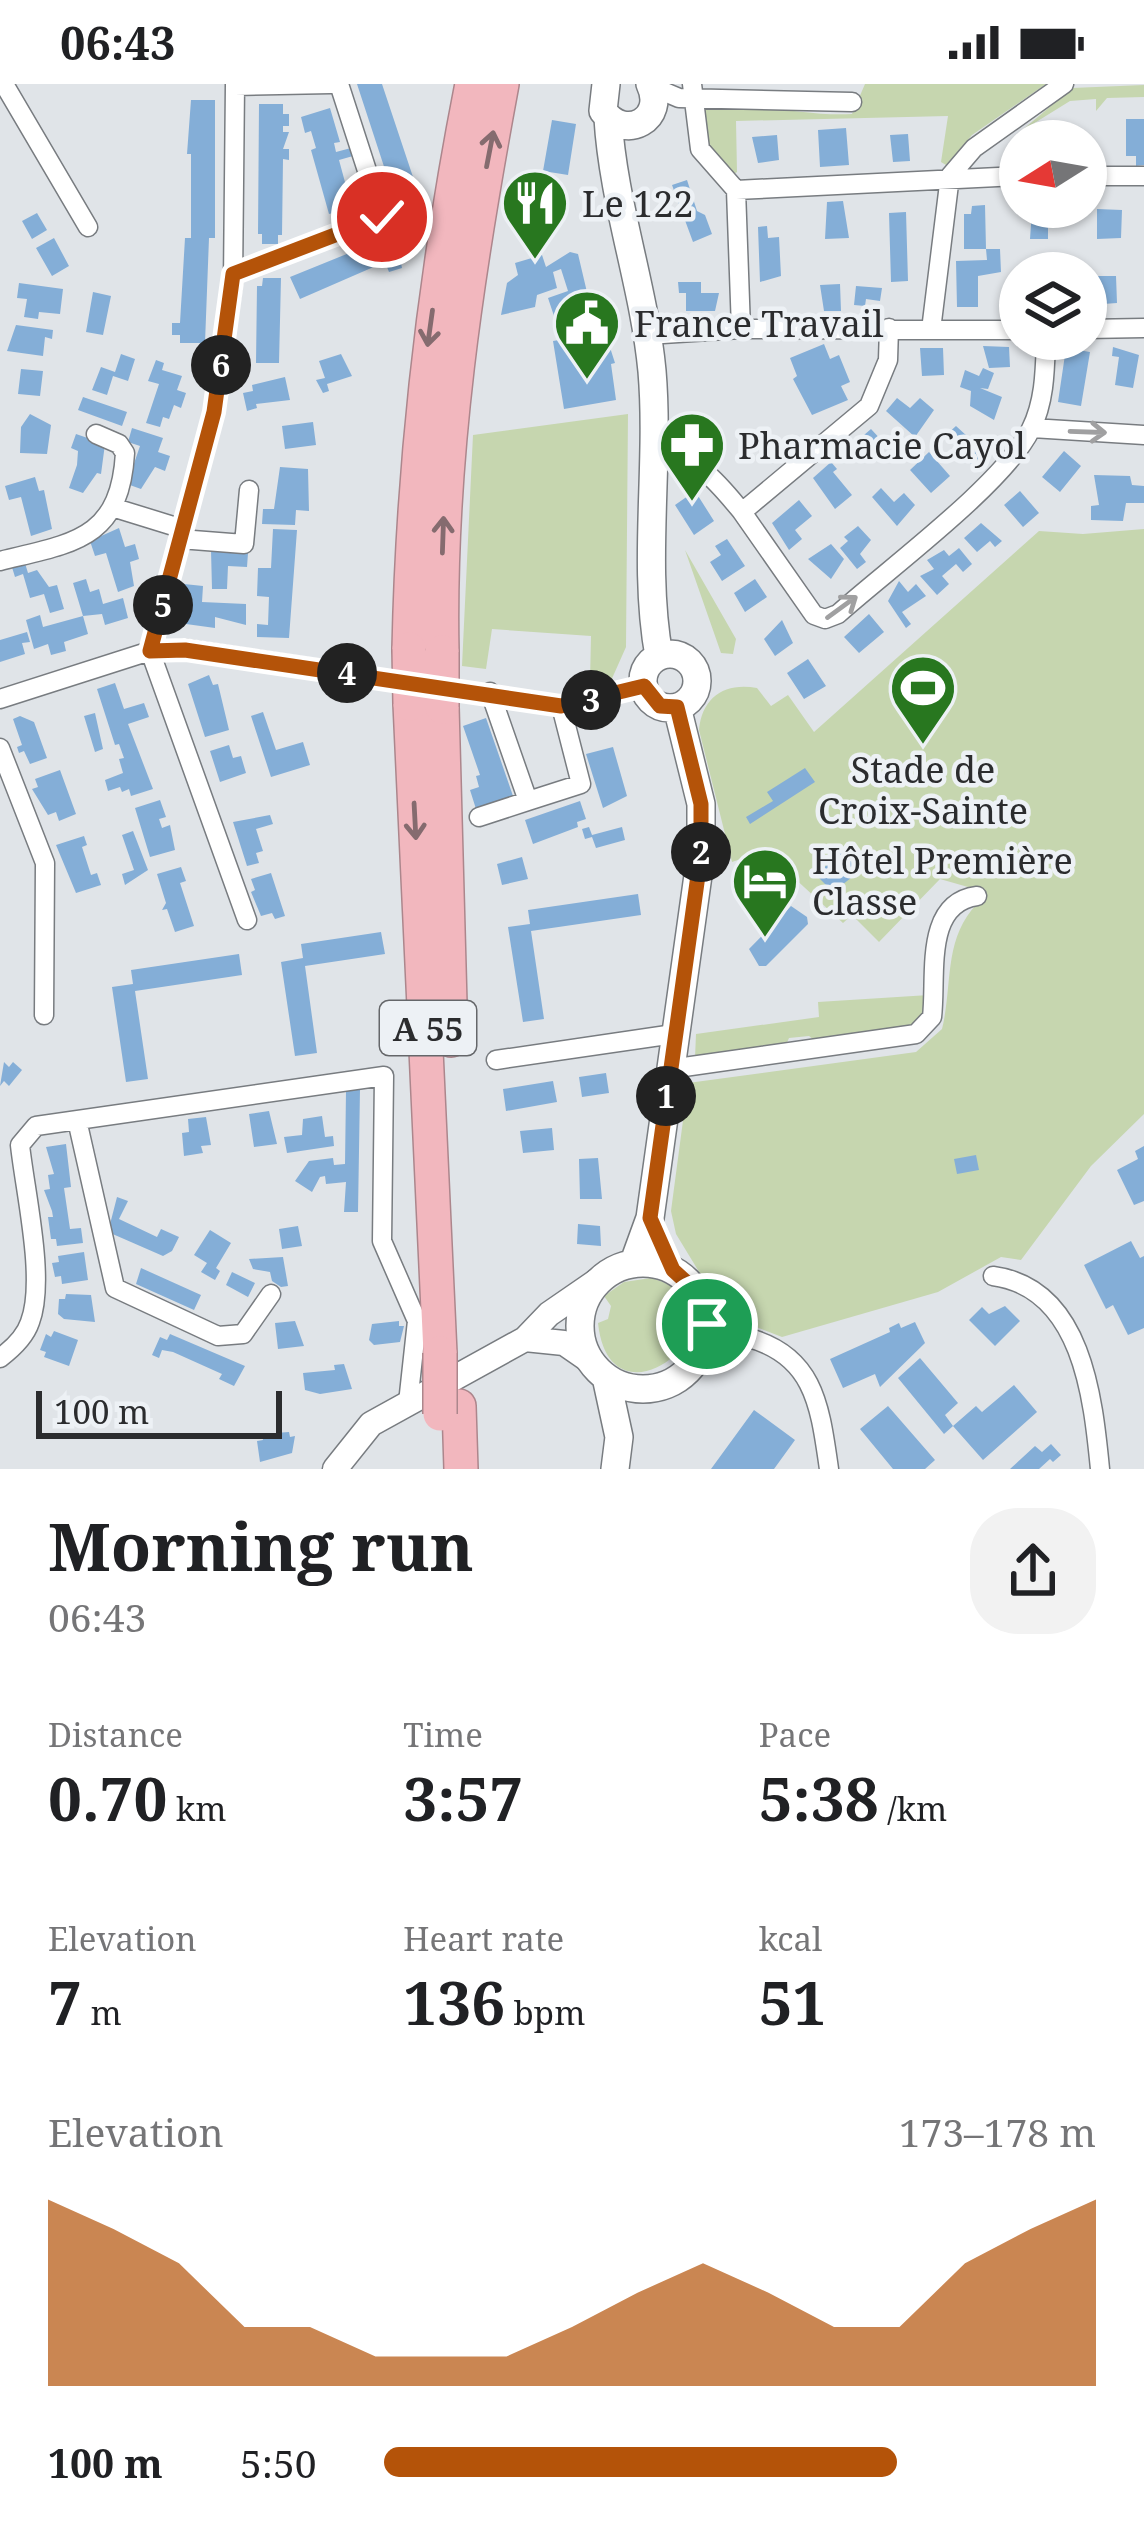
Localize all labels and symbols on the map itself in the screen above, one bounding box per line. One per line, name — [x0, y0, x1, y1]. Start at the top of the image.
north arrow — [999, 120, 1107, 228]
one-way arrow — [480, 130, 502, 169]
pin — [331, 166, 433, 268]
restaurant icon: Le 122 — [500, 168, 570, 262]
place label: Le 122 — [582, 179, 693, 228]
public building icon: France Travail — [552, 288, 622, 382]
place label: France Travail — [634, 299, 884, 348]
one-way arrow — [418, 307, 441, 346]
pin: 6 — [191, 335, 251, 395]
pharmacy icon: Pharmacie Cayol — [657, 410, 727, 504]
place label: Pharmacie Cayol — [738, 421, 1026, 470]
one-way arrow — [1068, 421, 1107, 444]
one-way arrow — [431, 516, 454, 555]
pin: 5 — [133, 575, 193, 635]
one-way arrow — [825, 595, 858, 620]
pin: 4 — [317, 643, 377, 703]
sports icon: Stade de Croix-Sainte — [888, 653, 958, 747]
pin: 3 — [561, 670, 621, 730]
place label: Stade de Croix-Sainte — [818, 745, 1028, 835]
one-way arrow — [404, 800, 427, 839]
pin: 2 — [671, 822, 731, 882]
place label: Hôtel Première Classe — [812, 836, 1073, 926]
hotel icon: Hôtel Première Classe — [730, 846, 800, 940]
road number: A 55 — [380, 1001, 476, 1055]
pin: 1 — [636, 1066, 696, 1126]
pin — [656, 1273, 758, 1375]
scale bar — [36, 1385, 282, 1438]

